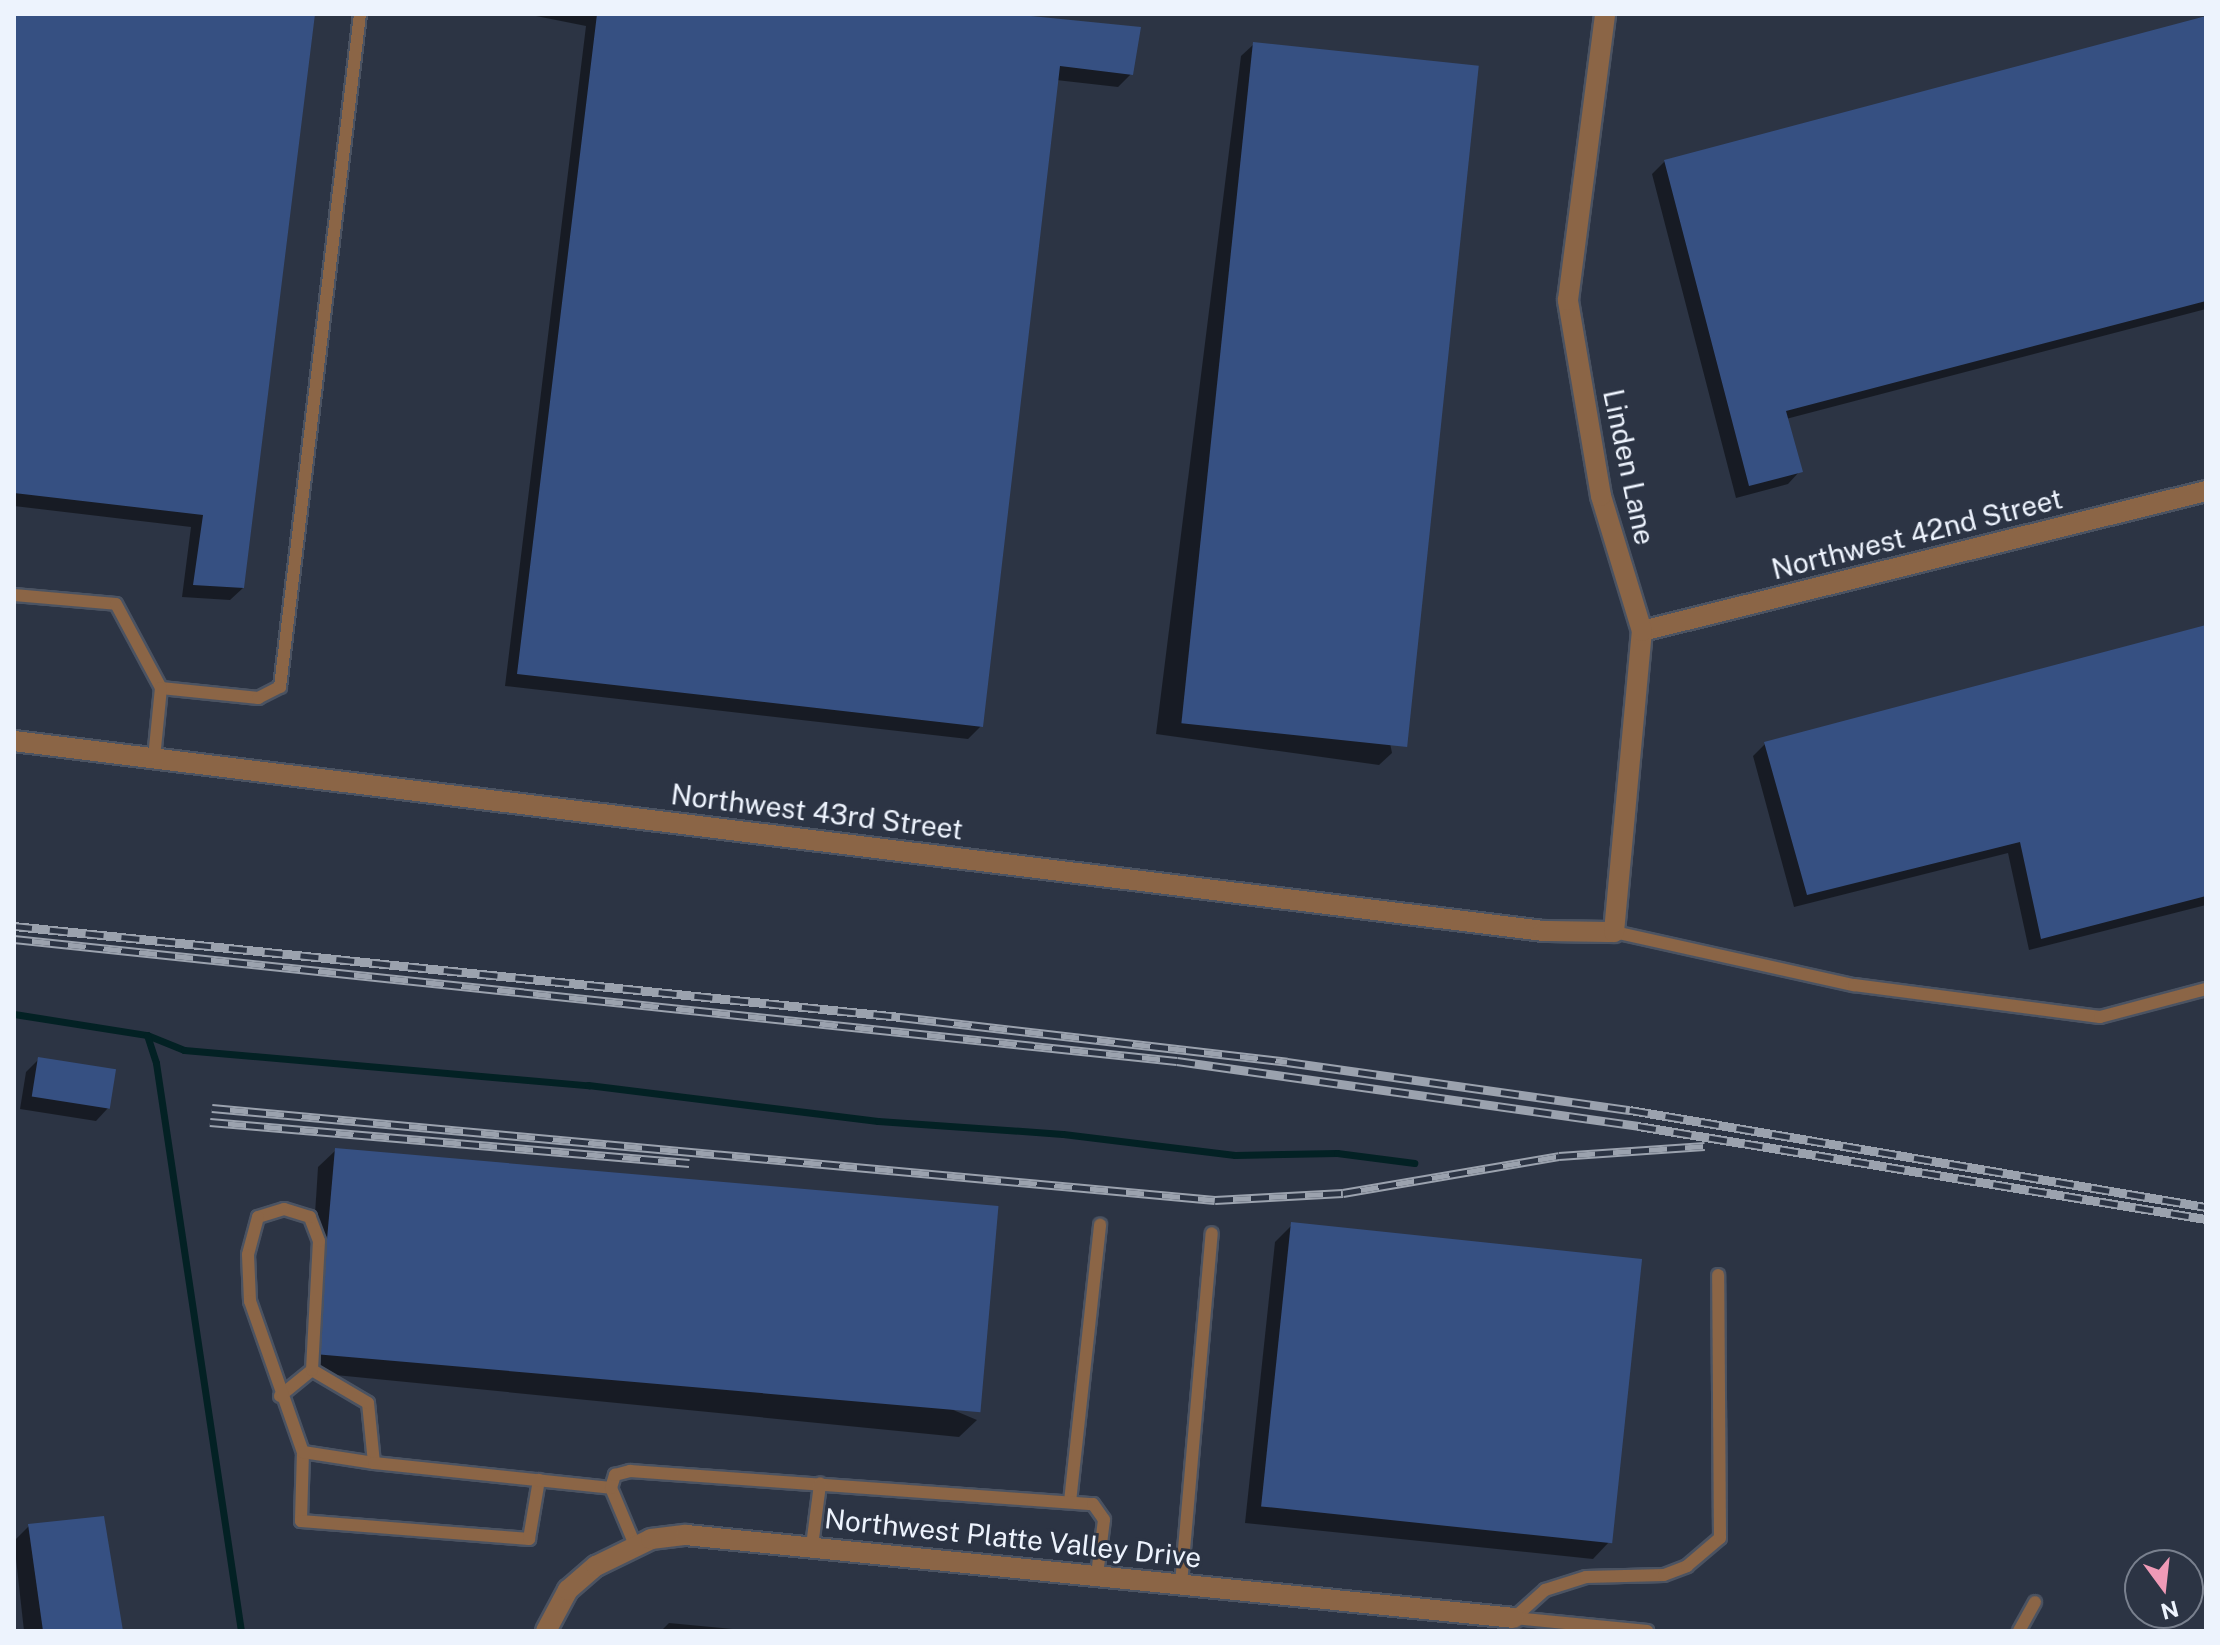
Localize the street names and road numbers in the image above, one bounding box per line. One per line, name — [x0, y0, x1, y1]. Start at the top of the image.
street label: Linden Lane — [1596, 386, 1662, 548]
street label: Northwest 42nd Street — [1768, 482, 2066, 586]
street label: Northwest 43rd Street — [669, 777, 965, 847]
street label: Northwest Platte Valley Drive — [822, 1501, 1204, 1575]

